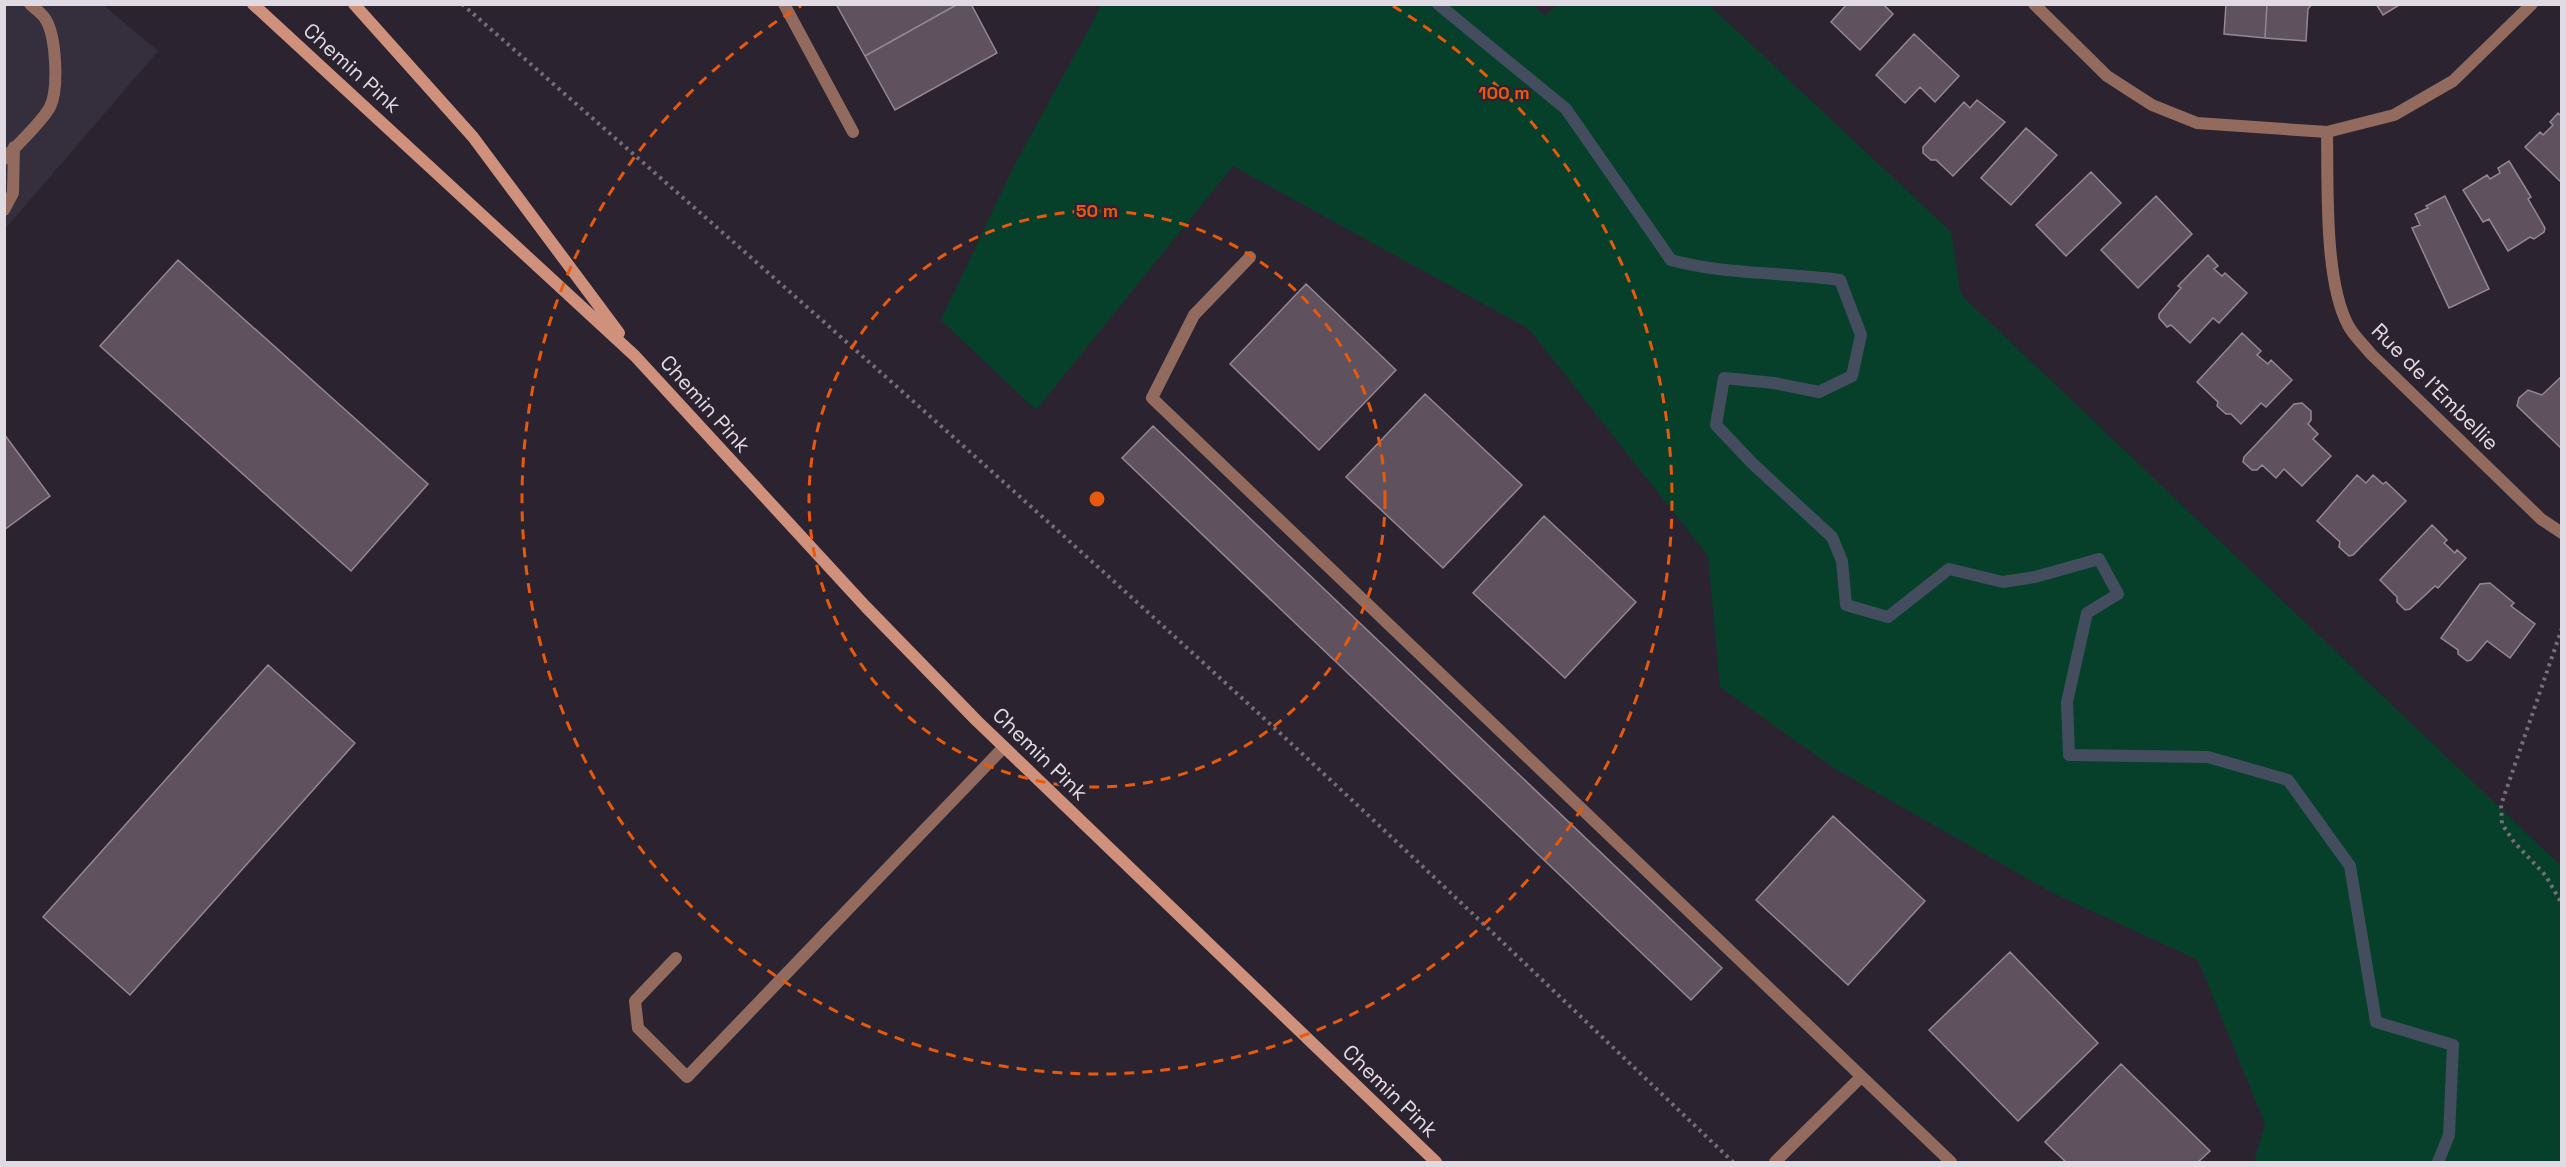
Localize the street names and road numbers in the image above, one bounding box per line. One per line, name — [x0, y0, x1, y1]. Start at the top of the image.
street label: Chemin Pink — [298, 17, 407, 119]
street label: Rue de l'Embellie — [2366, 317, 2505, 456]
street label: Chemin Pink — [654, 349, 756, 458]
street label: Chemin Pink — [987, 701, 1094, 806]
street label: Chemin Pink — [1337, 1038, 1444, 1143]

